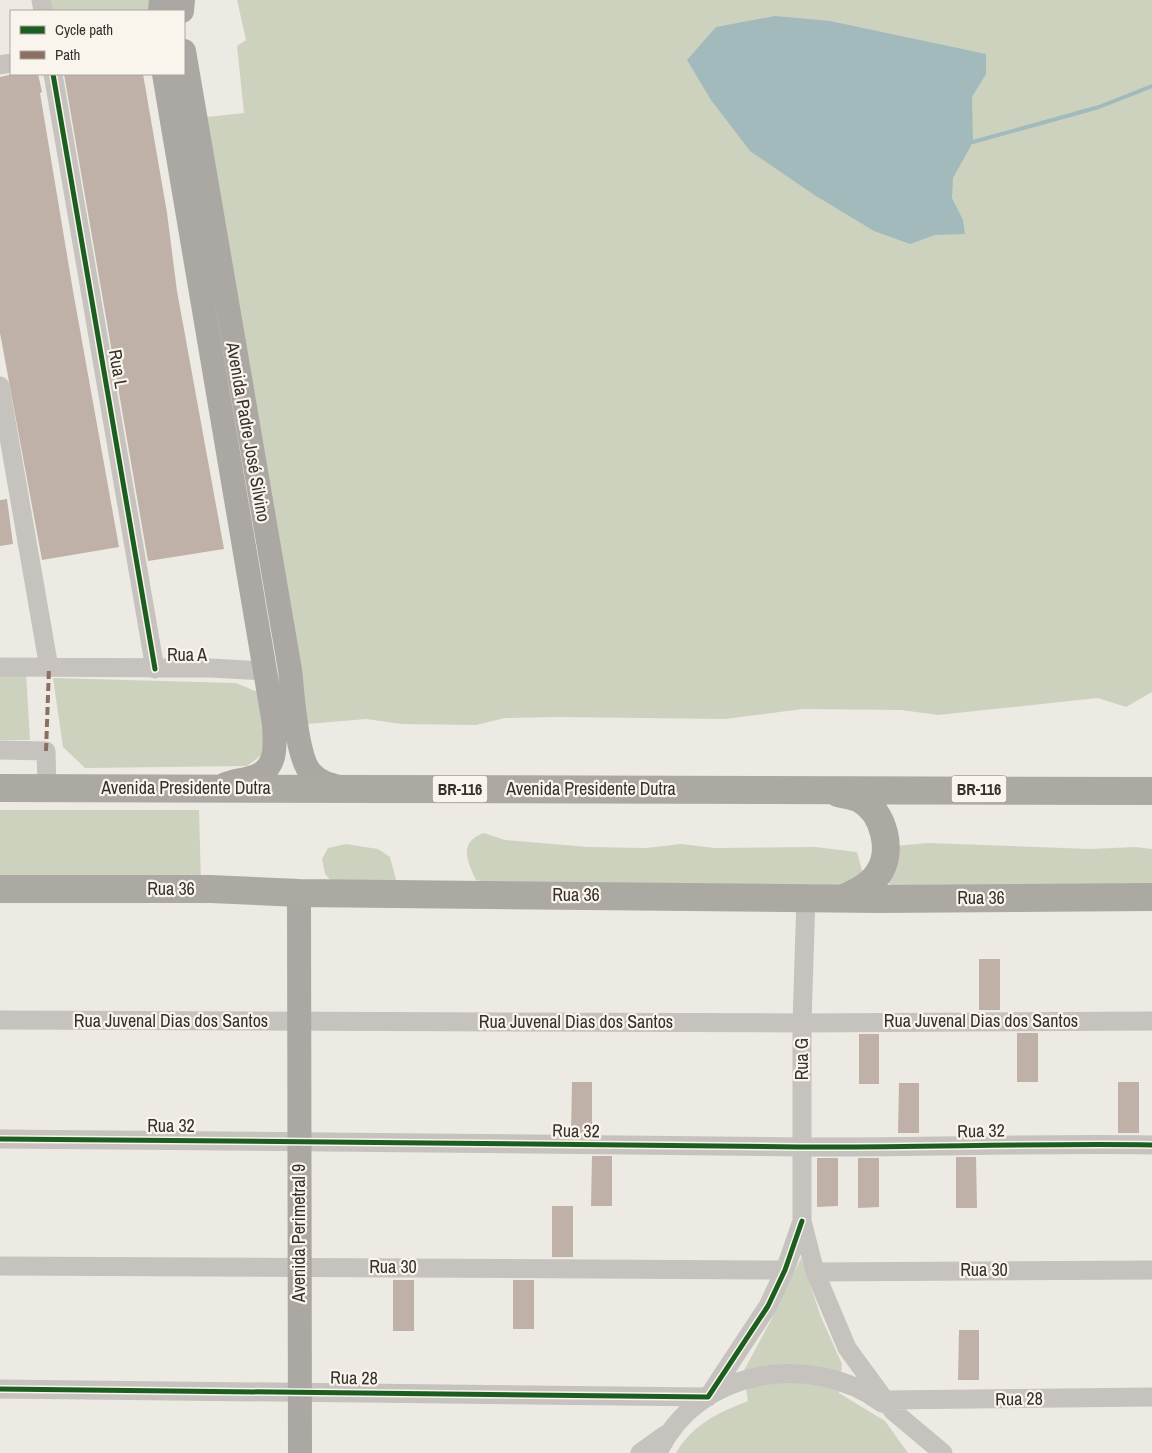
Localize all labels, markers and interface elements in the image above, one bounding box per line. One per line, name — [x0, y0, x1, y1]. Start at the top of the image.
legend — [10, 10, 185, 75]
text: Cycle path — [55, 19, 113, 40]
text: Path — [55, 44, 80, 65]
street label: Avenida Padre José Silvino — [220, 339, 277, 524]
street label: Rua L — [103, 347, 134, 390]
street label: Rua A — [167, 642, 207, 667]
street label: Avenida Presidente Dutra — [100, 775, 271, 800]
road number: BR-116 — [432, 776, 488, 802]
street label: Avenida Presidente Dutra — [505, 776, 676, 801]
road number: BR-116 — [952, 776, 1006, 802]
street label: Rua 36 — [147, 876, 195, 901]
street label: Rua 36 — [552, 882, 600, 907]
street label: Rua 36 — [957, 885, 1005, 910]
street label: Rua Juvenal Dias dos Santos — [74, 1008, 268, 1033]
street label: Rua Juvenal Dias dos Santos — [884, 1008, 1078, 1033]
street label: Rua Juvenal Dias dos Santos — [479, 1009, 673, 1034]
street label: Rua G — [789, 1038, 814, 1080]
street label: Rua 32 — [147, 1113, 195, 1138]
street label: Rua 32 — [552, 1118, 600, 1143]
street label: Rua 32 — [957, 1118, 1005, 1143]
street label: Avenida Perimetral 9 — [286, 1164, 311, 1303]
street label: Rua 30 — [369, 1254, 417, 1279]
street label: Rua 30 — [960, 1257, 1008, 1282]
street label: Rua 28 — [330, 1365, 378, 1390]
street label: Rua 28 — [995, 1386, 1043, 1411]

